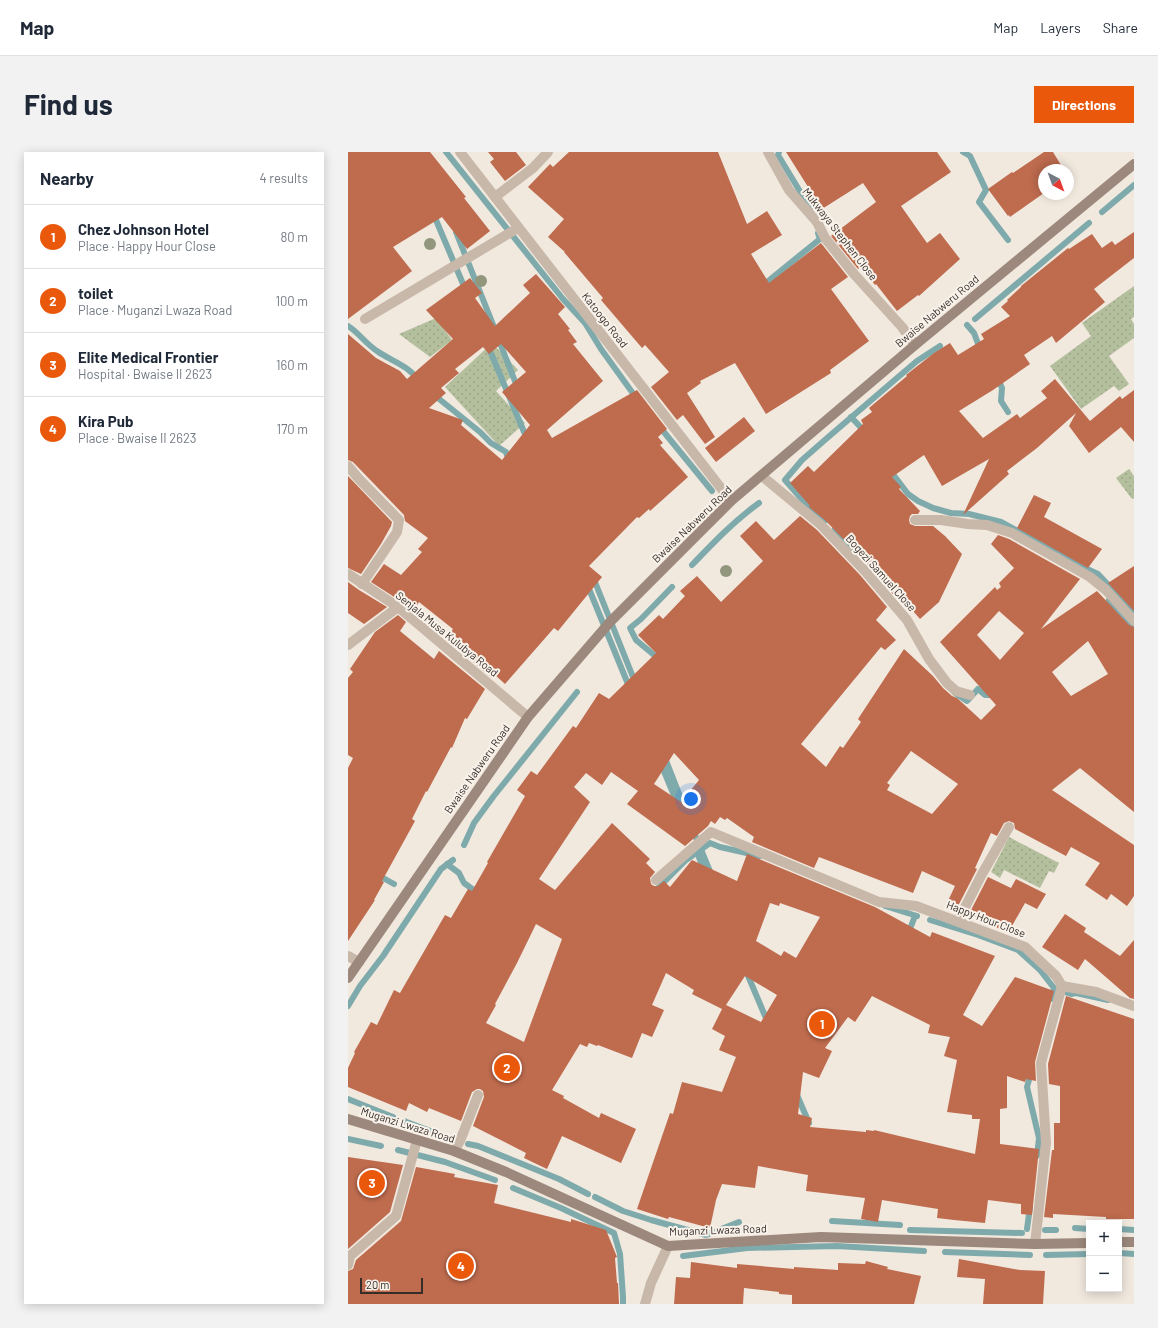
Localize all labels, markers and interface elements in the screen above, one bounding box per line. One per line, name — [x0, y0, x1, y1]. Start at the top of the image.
text: Map — [20, 16, 54, 39]
text: Map — [993, 19, 1018, 36]
text: Layers — [1040, 19, 1081, 36]
text: Share — [1103, 19, 1138, 36]
button: Directions — [1034, 86, 1134, 123]
text: Find us — [24, 87, 113, 121]
north arrow — [1038, 164, 1074, 200]
text: Nearby — [40, 168, 94, 188]
text: 4 results — [260, 170, 308, 186]
street label: Mukwaya Stephen Close — [800, 185, 881, 283]
text: Chez Johnson Hotel — [78, 220, 209, 238]
text: 1 — [51, 229, 55, 245]
text: 80 m — [281, 229, 308, 245]
text: Place · Happy Hour Close — [78, 238, 216, 254]
street label: Bwaise Nabweru Road — [892, 272, 981, 349]
text: toilet — [78, 284, 113, 302]
street label: Katoogo Road — [580, 289, 631, 350]
text: 2 — [49, 293, 57, 309]
text: 100 m — [275, 293, 308, 309]
text: Place · Muganzi Lwaza Road — [78, 302, 232, 318]
text: Elite Medical Frontier — [78, 348, 218, 366]
text: 3 — [49, 357, 57, 373]
text: 160 m — [276, 357, 308, 373]
text: Hospital · Bwaise II 2623 — [78, 366, 212, 382]
text: Kira Pub — [78, 412, 133, 430]
text: 4 — [49, 421, 57, 437]
text: 170 m — [277, 421, 308, 437]
text: Place · Bwaise II 2623 — [78, 430, 197, 446]
street label: Bwaise Nabweru Road — [649, 482, 734, 565]
street label: Bogezi Samuel Close — [844, 532, 919, 614]
street label: Senjala Musa Kulubya Road — [394, 588, 501, 679]
street label: Bwaise Nabweru Road — [441, 722, 512, 816]
your location — [681, 789, 701, 809]
street label: Happy Hour Close — [945, 897, 1028, 940]
pin: 1 — [809, 1009, 835, 1039]
pin: 2 — [494, 1053, 520, 1083]
street label: Muganzi Lwaza Road — [360, 1104, 457, 1145]
pin: 3 — [359, 1168, 385, 1198]
map controls — [1086, 1220, 1122, 1292]
button: + — [1086, 1220, 1122, 1256]
street label: Muganzi Lwaza Road — [669, 1221, 767, 1238]
pin: 4 — [448, 1251, 474, 1281]
button: − — [1086, 1256, 1122, 1292]
scale bar — [360, 1276, 423, 1295]
text: 20 m — [366, 1278, 389, 1291]

